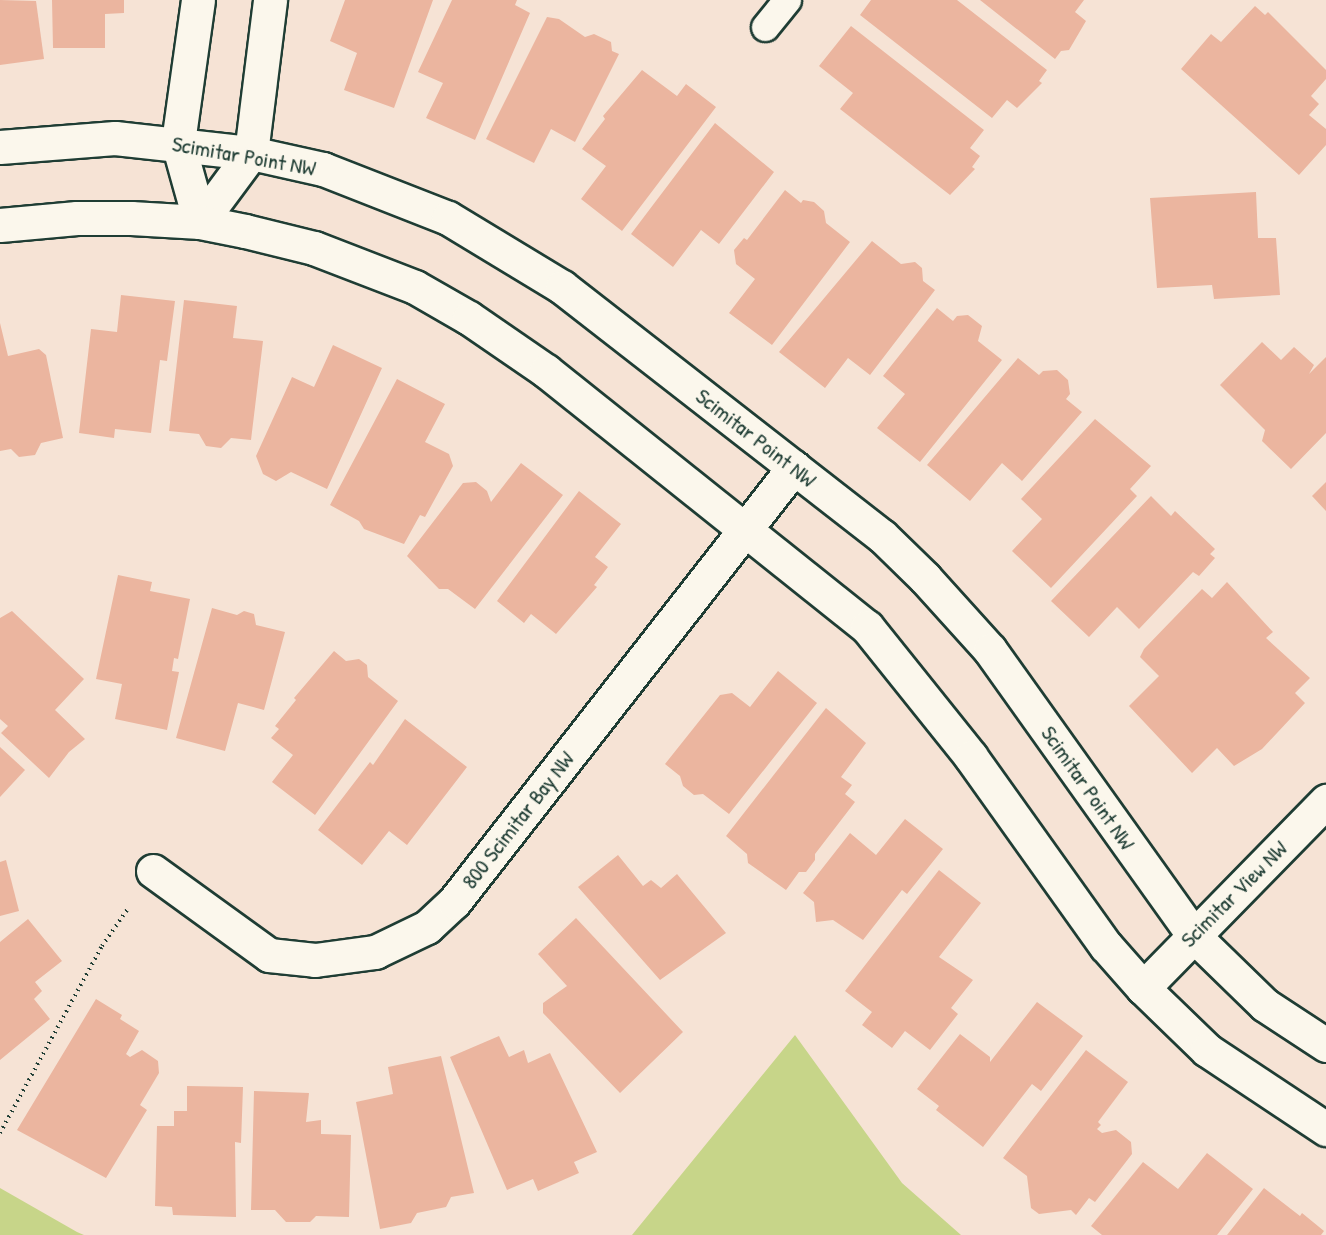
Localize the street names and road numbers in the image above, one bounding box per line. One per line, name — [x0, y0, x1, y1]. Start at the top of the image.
street label: Scimitar Point NW — [170, 130, 318, 182]
street label: Scimitar Point NW — [691, 383, 821, 493]
street label: Scimitar Point NW — [1035, 721, 1141, 855]
street label: 800 Scimitar Bay NW — [456, 746, 580, 894]
street label: Scimitar View NW — [1175, 835, 1293, 953]

